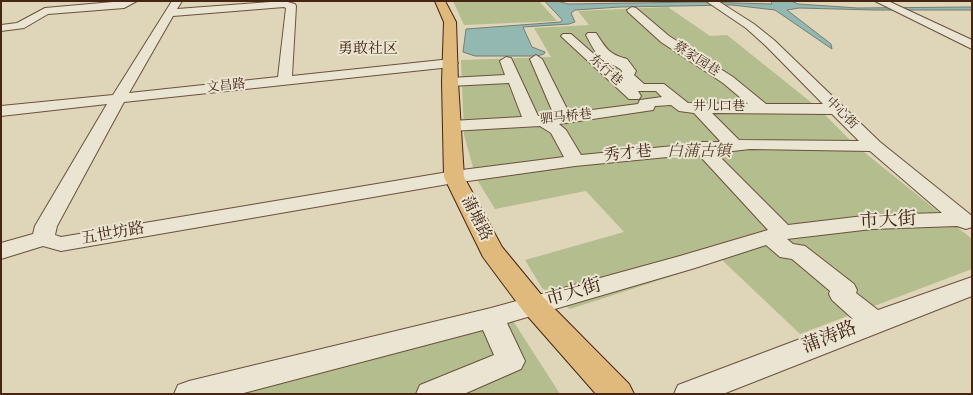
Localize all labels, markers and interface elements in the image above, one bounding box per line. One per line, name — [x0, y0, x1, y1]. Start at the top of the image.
street label: 蔡家园巷 — [670, 39, 722, 81]
district label: 勇敢社区 — [338, 41, 398, 59]
street label: 东行巷 — [585, 52, 625, 90]
street label: 文昌路 — [206, 77, 246, 97]
street label: 中心街 — [822, 95, 860, 133]
street label: 井儿口巷 — [693, 100, 745, 116]
street label: 驷马桥巷 — [539, 108, 593, 128]
street label: 秀才巷 — [603, 143, 653, 167]
park label: 白蒲古镇 — [667, 143, 731, 163]
street label: 蒲塘路 — [456, 193, 494, 245]
street label: 市大街 — [859, 209, 917, 235]
street label: 五世坊路 — [80, 220, 146, 250]
street label: 市大街 — [543, 275, 605, 313]
street label: 蒲涛路 — [799, 318, 861, 360]

